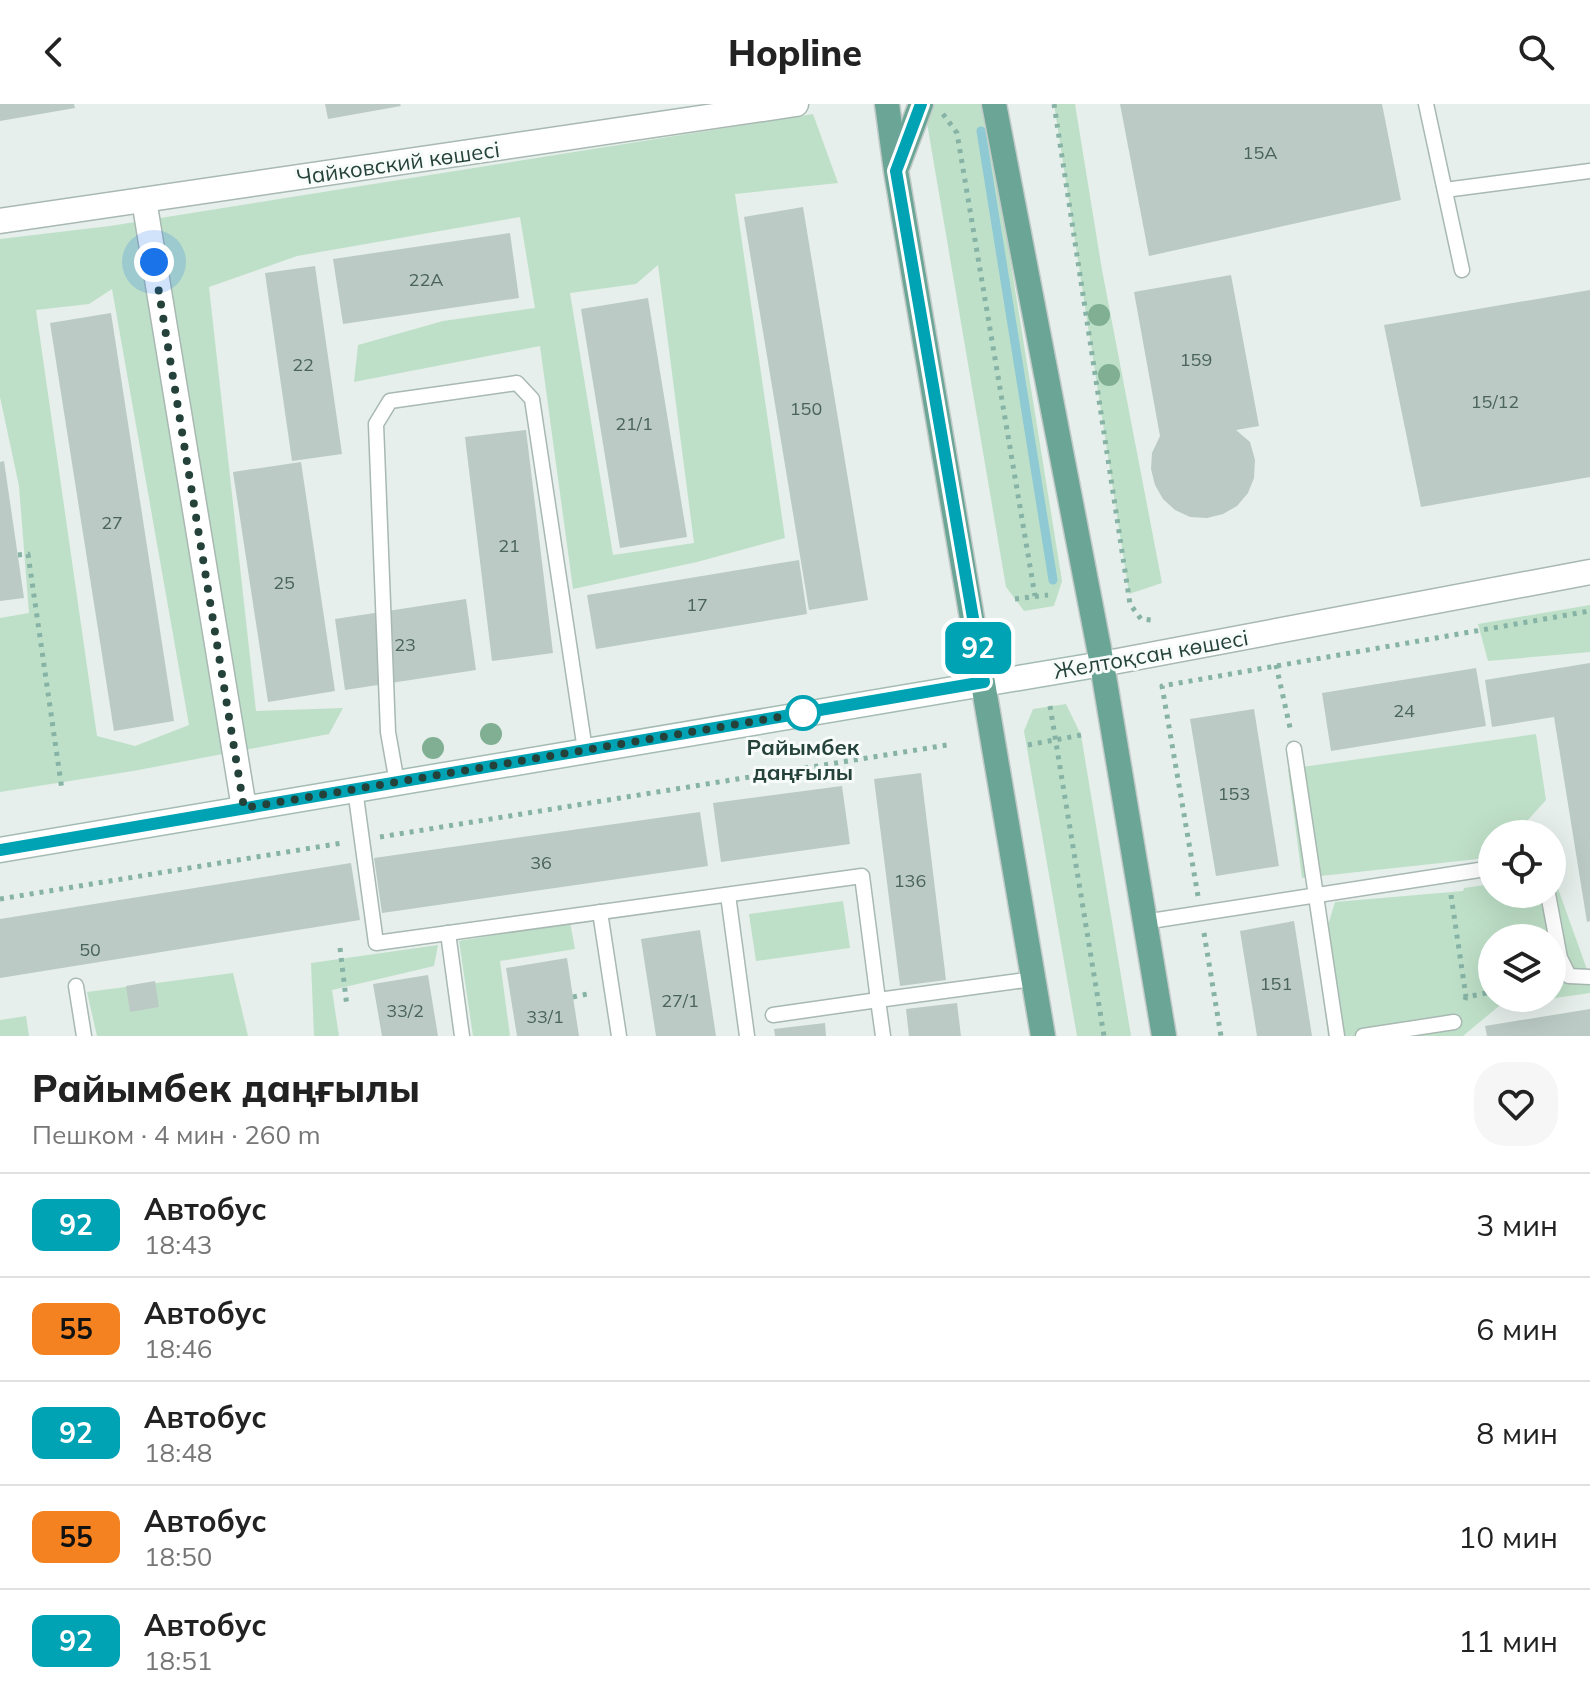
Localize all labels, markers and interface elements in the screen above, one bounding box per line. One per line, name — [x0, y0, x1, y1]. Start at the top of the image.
icon: back — [32, 30, 76, 74]
text: Hopline — [728, 30, 862, 75]
icon: search — [1514, 30, 1558, 74]
street label: Чайковский көшесі — [295, 135, 501, 191]
house number: 15А — [1243, 141, 1277, 164]
your location — [134, 242, 174, 282]
house number: 22А — [409, 268, 443, 291]
house number: 159 — [1180, 348, 1212, 371]
house number: 22 — [292, 353, 314, 376]
house number: 15/12 — [1471, 390, 1519, 413]
house number: 150 — [790, 397, 822, 420]
house number: 21/1 — [615, 412, 653, 435]
house number: 27 — [101, 511, 123, 534]
house number: 21 — [498, 534, 520, 557]
house number: 25 — [273, 571, 295, 594]
house number: 17 — [686, 593, 708, 616]
line badge: 92 — [942, 622, 1014, 674]
street label: Желтоқсан көшесі — [1051, 623, 1251, 685]
text: 92 — [961, 630, 995, 665]
house number: 23 — [394, 633, 416, 656]
marker: Райымбек даңғылы — [786, 696, 820, 730]
house number: 24 — [1393, 699, 1415, 722]
place label: Райымбек даңғылы — [747, 733, 860, 786]
house number: 153 — [1218, 782, 1250, 805]
map controls — [1478, 820, 1566, 1012]
button: locate — [1478, 820, 1566, 908]
house number: 36 — [530, 851, 552, 874]
house number: 136 — [894, 869, 926, 892]
button: layers — [1478, 924, 1566, 1012]
house number: 50 — [79, 938, 101, 961]
house number: 151 — [1260, 972, 1292, 995]
house number: 27/1 — [661, 989, 699, 1012]
house number: 33/2 — [386, 999, 424, 1022]
house number: 33/1 — [526, 1005, 564, 1028]
button: heart — [1474, 1062, 1558, 1146]
text: Райымбек даңғылы — [32, 1064, 420, 1112]
text: Пешком · 4 мин · 260 m — [32, 1118, 321, 1151]
text: Автобус — [144, 1190, 267, 1228]
text: 3 мин — [1476, 1206, 1558, 1244]
text: 92 — [59, 1207, 93, 1242]
text: 18:43 — [144, 1228, 212, 1261]
text: Автобус — [144, 1294, 267, 1332]
text: 6 мин — [1476, 1310, 1558, 1348]
text: 55 — [59, 1311, 93, 1346]
text: 18:46 — [144, 1332, 212, 1365]
text: Автобус — [144, 1398, 267, 1436]
text: 8 мин — [1476, 1414, 1558, 1452]
text: 92 — [59, 1415, 93, 1450]
text: 18:48 — [144, 1436, 212, 1469]
text: Автобус — [144, 1502, 267, 1540]
text: 10 мин — [1458, 1518, 1558, 1556]
text: 55 — [59, 1519, 93, 1554]
text: 18:50 — [144, 1540, 212, 1573]
text: Автобус — [144, 1606, 267, 1644]
text: 11 мин — [1458, 1622, 1558, 1660]
text: 92 — [59, 1623, 93, 1658]
text: 18:51 — [144, 1644, 212, 1677]

